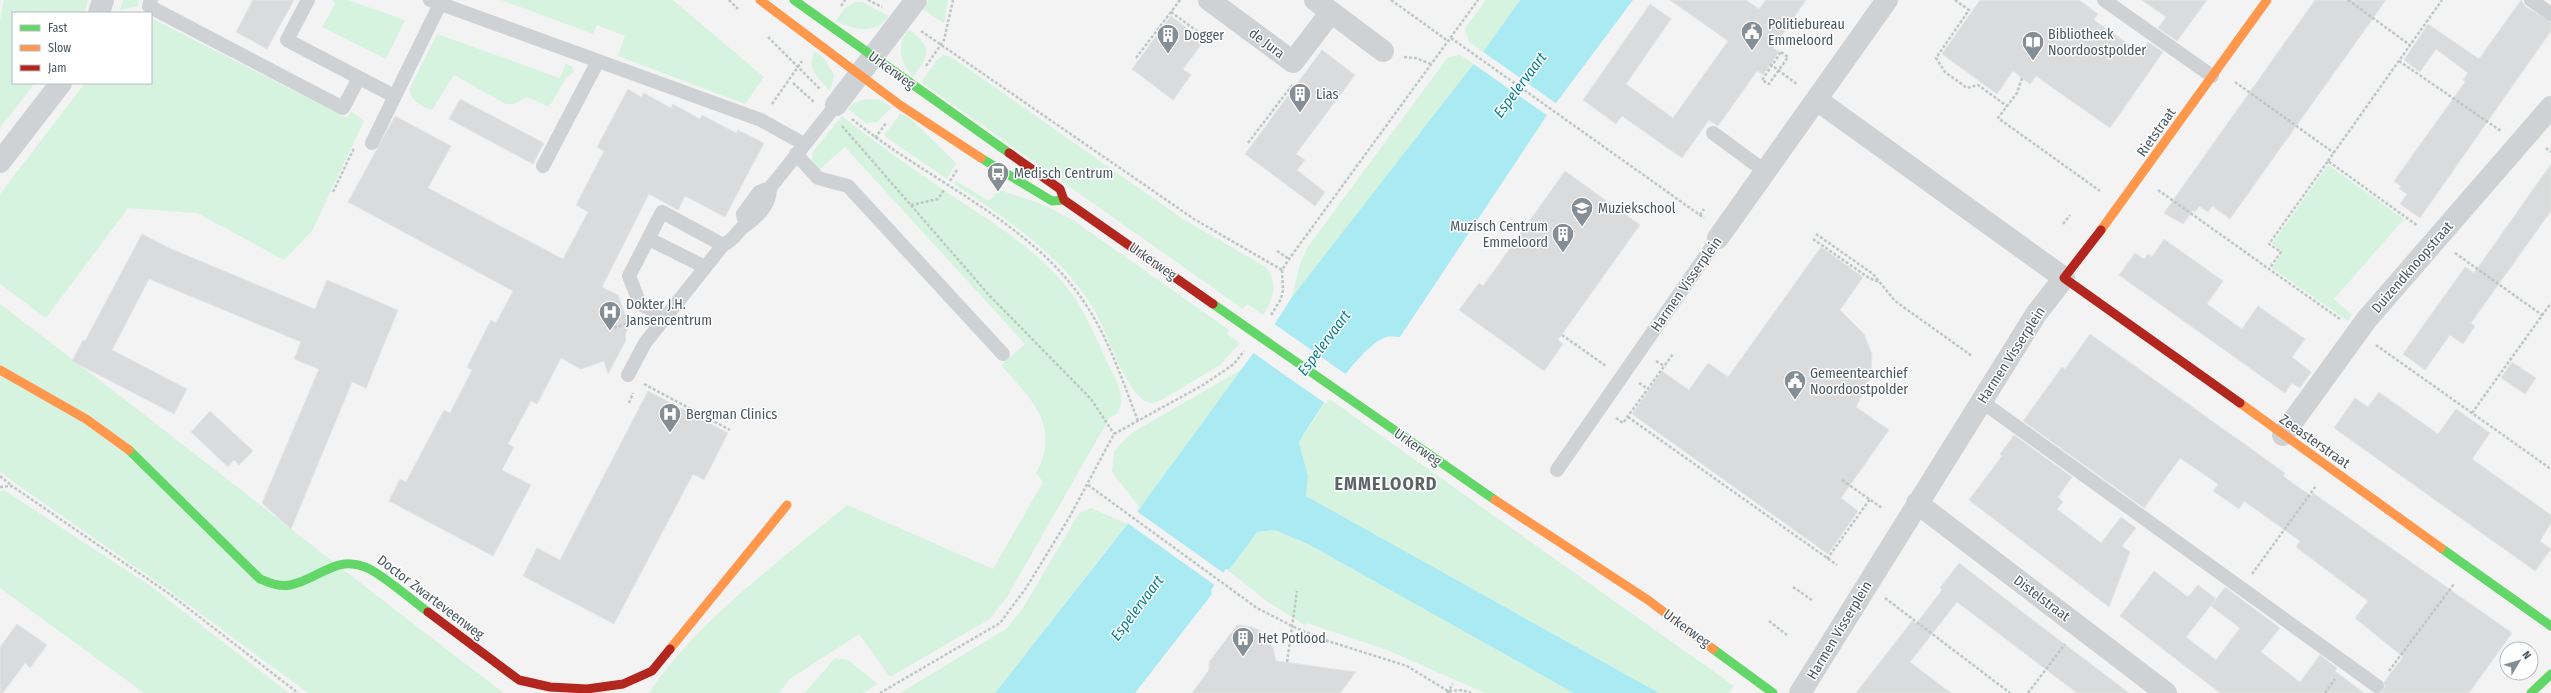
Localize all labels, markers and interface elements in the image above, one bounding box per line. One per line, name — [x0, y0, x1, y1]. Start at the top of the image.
legend — [12, 12, 152, 84]
place label: Politiebureau Emmeloord — [1768, 16, 1845, 49]
public building icon: Politiebureau Emmeloord — [1739, 19, 1765, 52]
text: Fast — [48, 21, 67, 35]
building icon: Dogger — [1155, 22, 1181, 55]
street label: de Jura — [1246, 25, 1288, 62]
place label: Bibliotheek Noordoostpolder — [2048, 26, 2146, 59]
place label: Dogger — [1184, 27, 1224, 44]
library icon: Bibliotheek Noordoostpolder — [2020, 29, 2046, 62]
text: Slow — [48, 41, 71, 55]
street label: Urkerweg — [865, 48, 919, 93]
water label: Espelervaart — [1490, 49, 1550, 121]
text: Jam — [48, 61, 66, 75]
building icon: Lias — [1287, 81, 1313, 114]
place label: Lias — [1316, 86, 1338, 103]
street label: Rietstraat — [2133, 104, 2180, 160]
bus stop icon: Medisch Centrum — [985, 160, 1011, 193]
place label: Medisch Centrum — [1014, 165, 1113, 182]
school or university icon: Muziekschool — [1569, 195, 1595, 228]
place label: Muziekschool — [1598, 200, 1676, 217]
place label: Muzisch Centrum Emmeloord — [1450, 218, 1548, 251]
street label: Duizendknoopstraat — [2368, 218, 2457, 317]
building icon: Muzisch Centrum Emmeloord — [1550, 221, 1576, 254]
street label: Harmen Visserplein — [1647, 234, 1725, 335]
street label: Urkerweg — [1126, 239, 1180, 284]
place label: Dokter J.H. Jansencentrum — [626, 296, 712, 329]
hospital icon: Dokter J.H. Jansencentrum — [597, 299, 623, 332]
street label: Harmen Visserplein — [1974, 304, 2049, 407]
water label: Espelervaart — [1294, 307, 1354, 379]
place label: Gemeentearchief Noordoostpolder — [1810, 365, 1909, 398]
public building icon: Gemeentearchief Noordoostpolder — [1782, 368, 1808, 401]
hospital icon: Bergman Clinics — [657, 401, 683, 434]
place label: Bergman Clinics — [686, 406, 777, 423]
street label: Zeeasterstraat — [2276, 411, 2353, 472]
street label: Urkerweg — [1391, 425, 1445, 470]
district label: EMMELOORD — [1334, 473, 1438, 495]
street label: Doctor Zwarteveenweg — [374, 552, 488, 644]
water label: Espelervaart — [1107, 572, 1167, 644]
street label: Distelstraat — [2010, 572, 2073, 625]
street label: Harmen Visserplein — [1803, 578, 1875, 683]
street label: Urkerweg — [1660, 606, 1714, 651]
building icon: Het Potlood — [1230, 625, 1256, 658]
place label: Het Potlood — [1258, 630, 1326, 647]
north arrow — [2499, 641, 2539, 681]
text: N — [2519, 649, 2534, 662]

